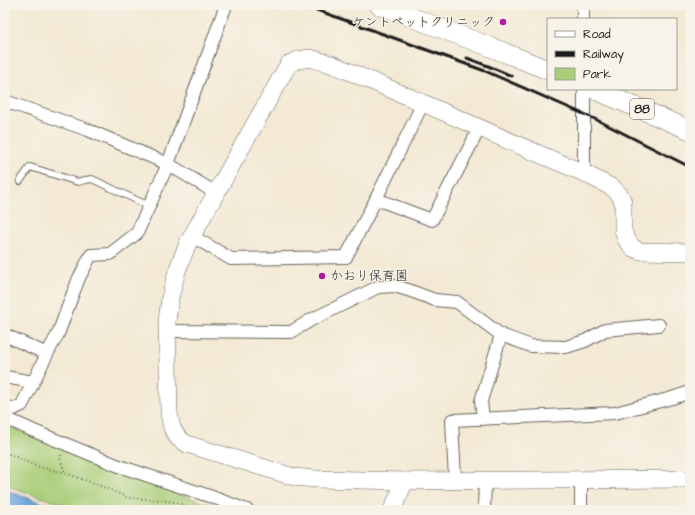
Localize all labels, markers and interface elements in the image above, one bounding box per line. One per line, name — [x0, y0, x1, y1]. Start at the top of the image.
place label: ケントペットクリニック — [352, 13, 495, 31]
marker: ケントペットクリニック — [498, 17, 508, 27]
legend — [547, 18, 677, 90]
text: Road — [583, 26, 611, 43]
text: Railway — [583, 46, 624, 64]
text: Park — [583, 66, 611, 83]
road number: 88 — [630, 99, 654, 119]
place label: かおり保育園 — [330, 267, 408, 285]
marker: かおり保育園 — [317, 271, 327, 281]

